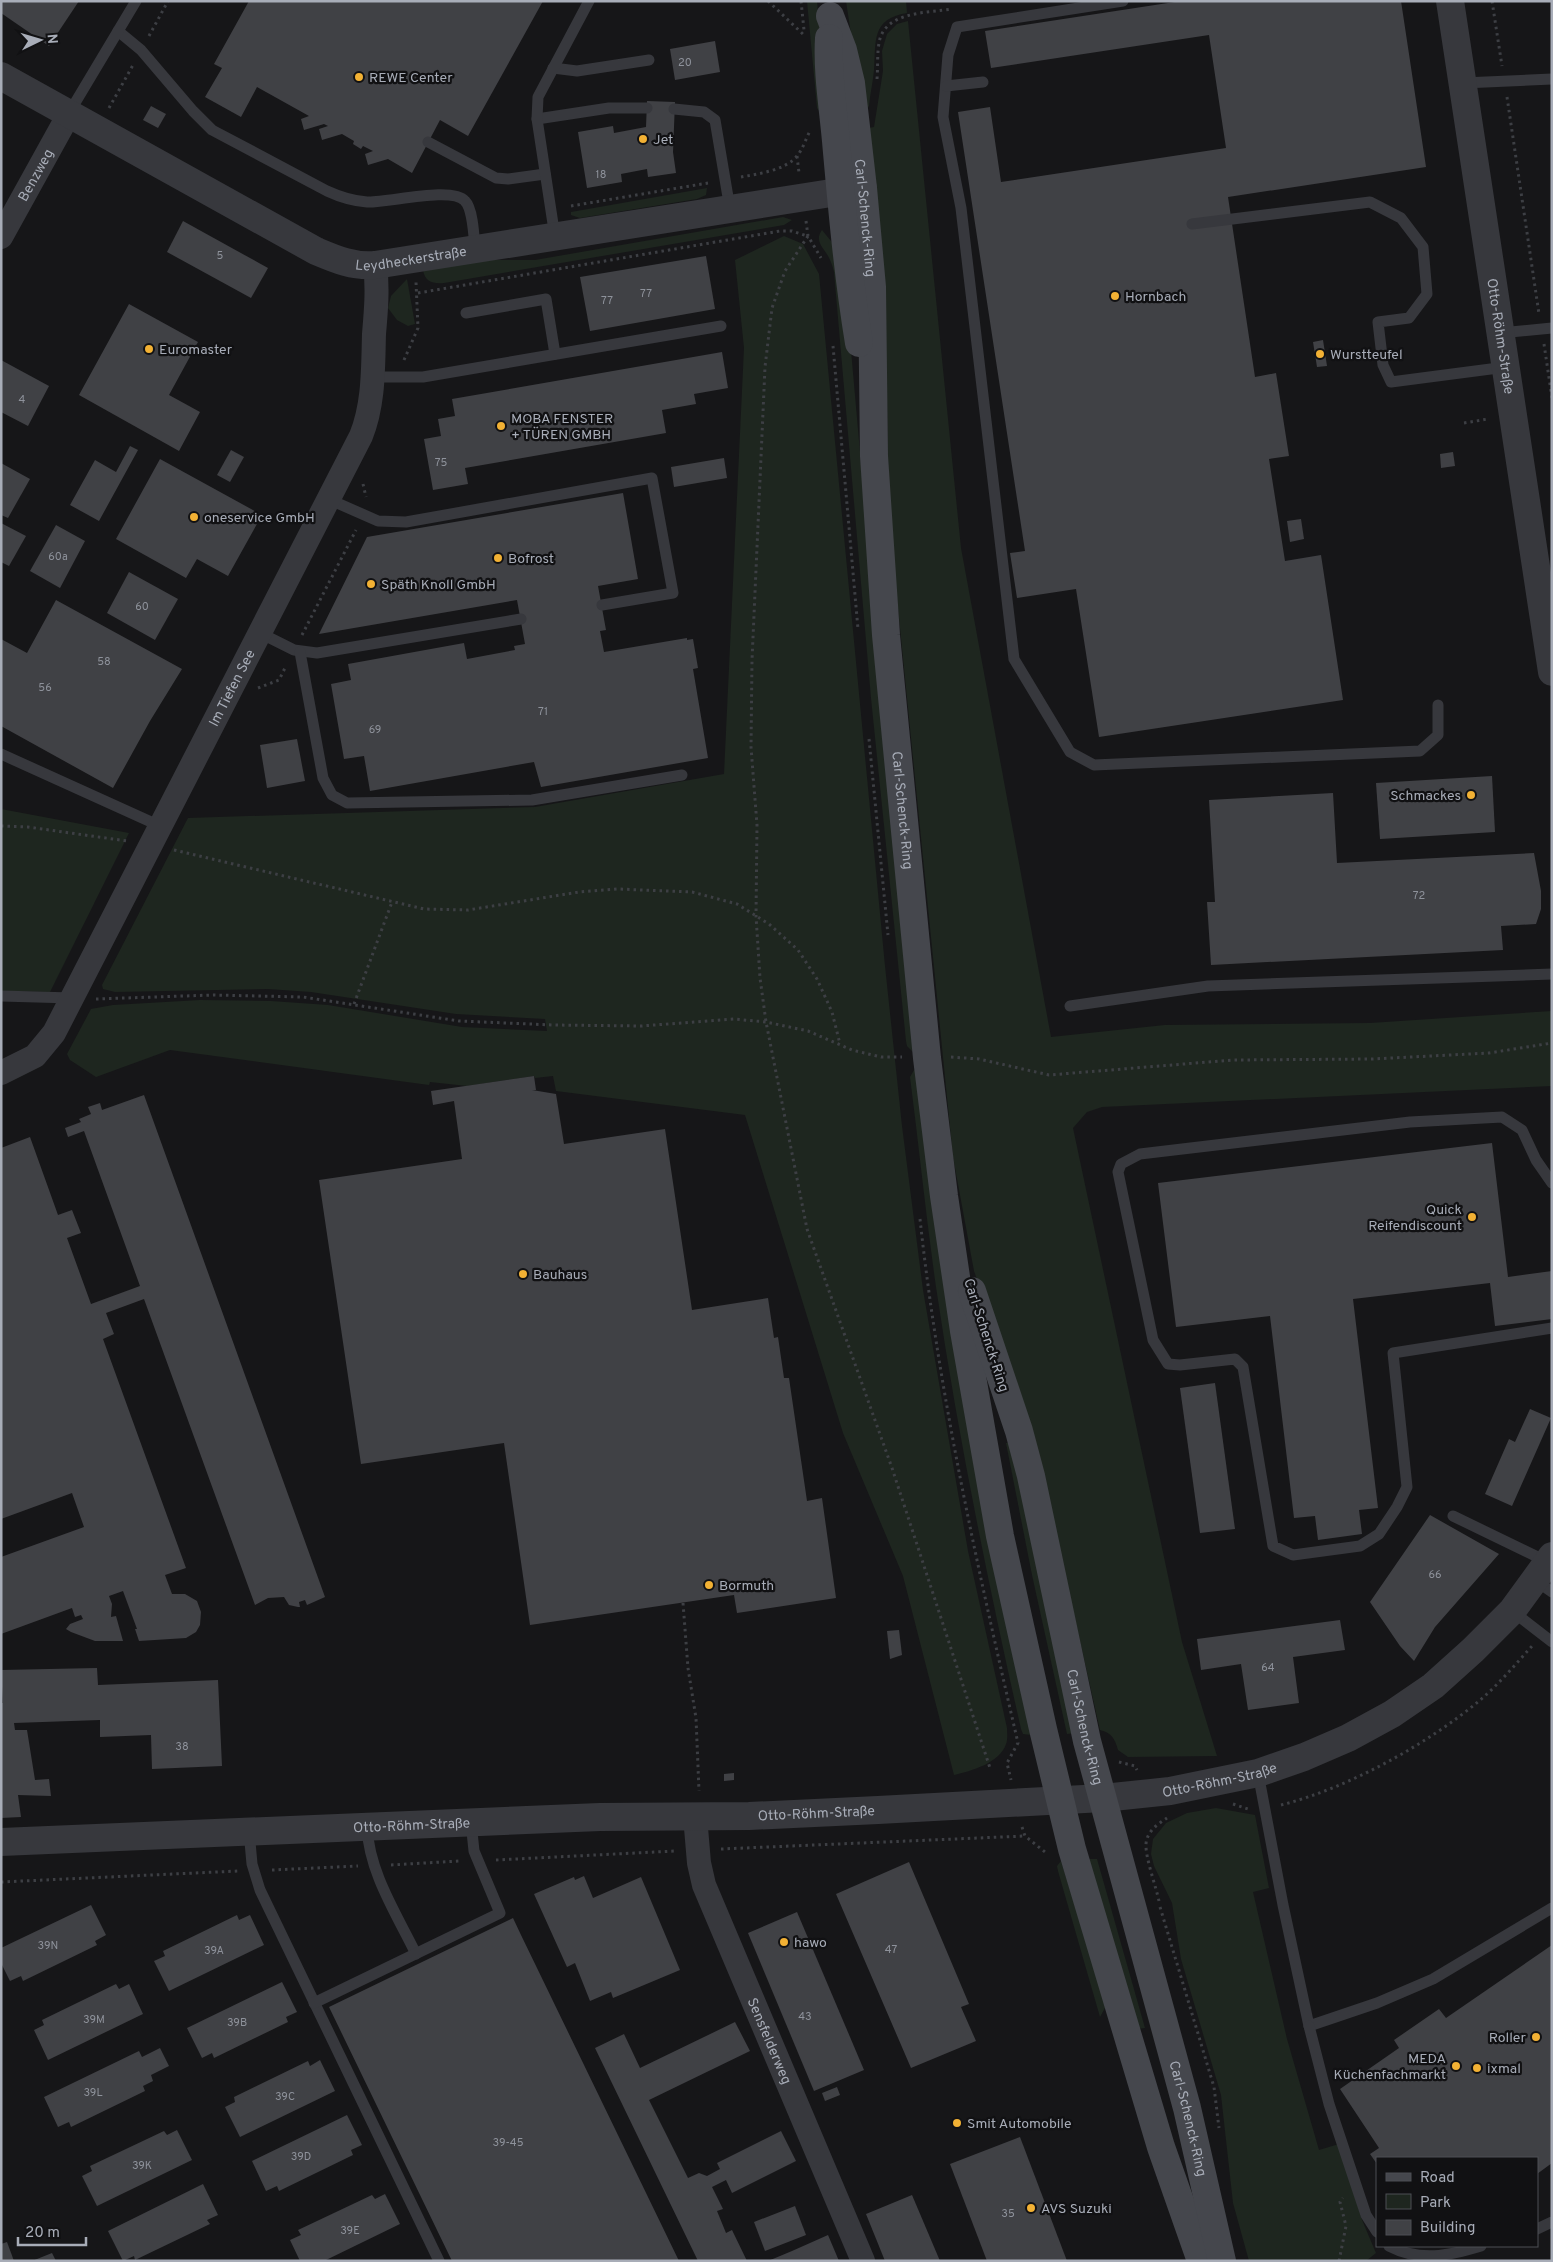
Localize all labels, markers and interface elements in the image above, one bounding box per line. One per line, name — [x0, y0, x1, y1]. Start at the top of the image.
north arrow — [15, 15, 65, 65]
text: N — [43, 33, 60, 45]
house number: 20 — [678, 56, 692, 70]
place label: REWE Center — [369, 70, 453, 87]
marker: REWE Center — [353, 71, 365, 83]
place label: Jet — [653, 132, 673, 149]
marker: Jet — [637, 133, 649, 145]
street label: Benzweg — [15, 146, 58, 205]
street label: Carl-Schenck-Ring — [850, 158, 878, 278]
house number: 18 — [596, 168, 606, 182]
street label: Leydheckerstraße — [354, 244, 468, 275]
house number: 5 — [217, 249, 224, 263]
street label: Otto-Röhm-Straße — [1482, 277, 1517, 396]
house number: 77 — [640, 287, 652, 301]
place label: Hornbach — [1125, 289, 1186, 306]
marker: Hornbach — [1109, 290, 1121, 302]
house number: 77 — [601, 294, 613, 308]
place label: Euromaster — [159, 342, 233, 359]
marker: Euromaster — [143, 343, 155, 355]
place label: Wurstteufel — [1330, 347, 1403, 364]
marker: Wurstteufel — [1314, 348, 1326, 360]
house number: 4 — [19, 393, 26, 407]
place label: MOBA FENSTER + TÜREN GMBH — [511, 411, 613, 444]
marker: MOBA FENSTER + TÜREN GMBH — [495, 420, 507, 432]
house number: 75 — [435, 456, 447, 470]
place label: oneservice GmbH — [204, 510, 315, 527]
marker: oneservice GmbH — [188, 511, 200, 523]
house number: 60a — [48, 550, 68, 564]
place label: Bofrost — [508, 551, 554, 568]
marker: Bofrost — [492, 552, 504, 564]
place label: Späth Knoll GmbH — [381, 577, 496, 594]
marker: Späth Knoll GmbH — [365, 578, 377, 590]
house number: 60 — [135, 600, 149, 614]
street label: Im Tiefen See — [206, 647, 260, 730]
house number: 58 — [97, 655, 111, 669]
house number: 56 — [38, 681, 52, 695]
house number: 71 — [538, 705, 548, 719]
house number: 69 — [369, 723, 381, 737]
street label: Carl-Schenck-Ring — [887, 751, 916, 870]
place label: Schmackes — [1390, 788, 1461, 805]
marker: Schmackes — [1465, 789, 1477, 801]
house number: 72 — [1413, 889, 1425, 903]
place label: Quick Reifendiscount — [1368, 1202, 1462, 1235]
marker: Quick Reifendiscount — [1466, 1211, 1478, 1223]
place label: Bauhaus — [533, 1267, 587, 1284]
marker: Bauhaus — [517, 1268, 529, 1280]
street label: Carl-Schenck-Ring — [959, 1277, 1012, 1394]
house number: 66 — [1428, 1568, 1442, 1582]
place label: Bormuth — [719, 1578, 774, 1595]
marker: Bormuth — [703, 1579, 715, 1591]
house number: 64 — [1261, 1661, 1275, 1675]
street label: Carl-Schenck-Ring — [1062, 1668, 1106, 1787]
house number: 38 — [175, 1740, 189, 1754]
street label: Otto-Röhm-Straße — [1161, 1760, 1280, 1802]
street label: Otto-Röhm-Straße — [758, 1803, 875, 1826]
street label: Otto-Röhm-Straße — [353, 1815, 471, 1837]
place label: hawo — [794, 1935, 827, 1952]
marker: hawo — [778, 1936, 790, 1948]
house number: 39N — [38, 1939, 58, 1953]
house number: 47 — [885, 1943, 897, 1957]
house number: 39A — [204, 1944, 224, 1958]
street label: Sensfelderweg — [743, 1996, 794, 2087]
house number: 43 — [798, 2010, 812, 2024]
house number: 39M — [83, 2013, 105, 2027]
house number: 39B — [227, 2016, 247, 2030]
place label: Roller — [1489, 2030, 1527, 2047]
marker: Roller — [1530, 2031, 1542, 2043]
place label: MEDA Küchenfachmarkt — [1334, 2051, 1446, 2084]
street label: Carl-Schenck-Ring — [1165, 2059, 1209, 2178]
marker: MEDA Küchenfachmarkt — [1450, 2060, 1462, 2072]
place label: ixmal — [1487, 2061, 1521, 2078]
marker: ixmal — [1471, 2062, 1483, 2074]
house number: 39L — [83, 2086, 103, 2100]
house number: 39C — [275, 2090, 295, 2104]
place label: Smit Automobile — [967, 2116, 1072, 2133]
marker: Smit Automobile — [951, 2117, 963, 2129]
house number: 39-45 — [492, 2136, 524, 2150]
house number: 39D — [291, 2150, 311, 2164]
legend — [1376, 2157, 1538, 2247]
house number: 39K — [132, 2159, 152, 2173]
text: Road — [1420, 2169, 1455, 2188]
text: Park — [1420, 2194, 1451, 2213]
place label: AVS Suzuki — [1041, 2201, 1112, 2218]
marker: AVS Suzuki — [1025, 2202, 1037, 2214]
house number: 35 — [1001, 2207, 1015, 2221]
scale bar — [18, 2214, 85, 2246]
text: Building — [1420, 2219, 1475, 2238]
text: 20 m — [25, 2224, 60, 2243]
house number: 39E — [340, 2224, 360, 2238]

